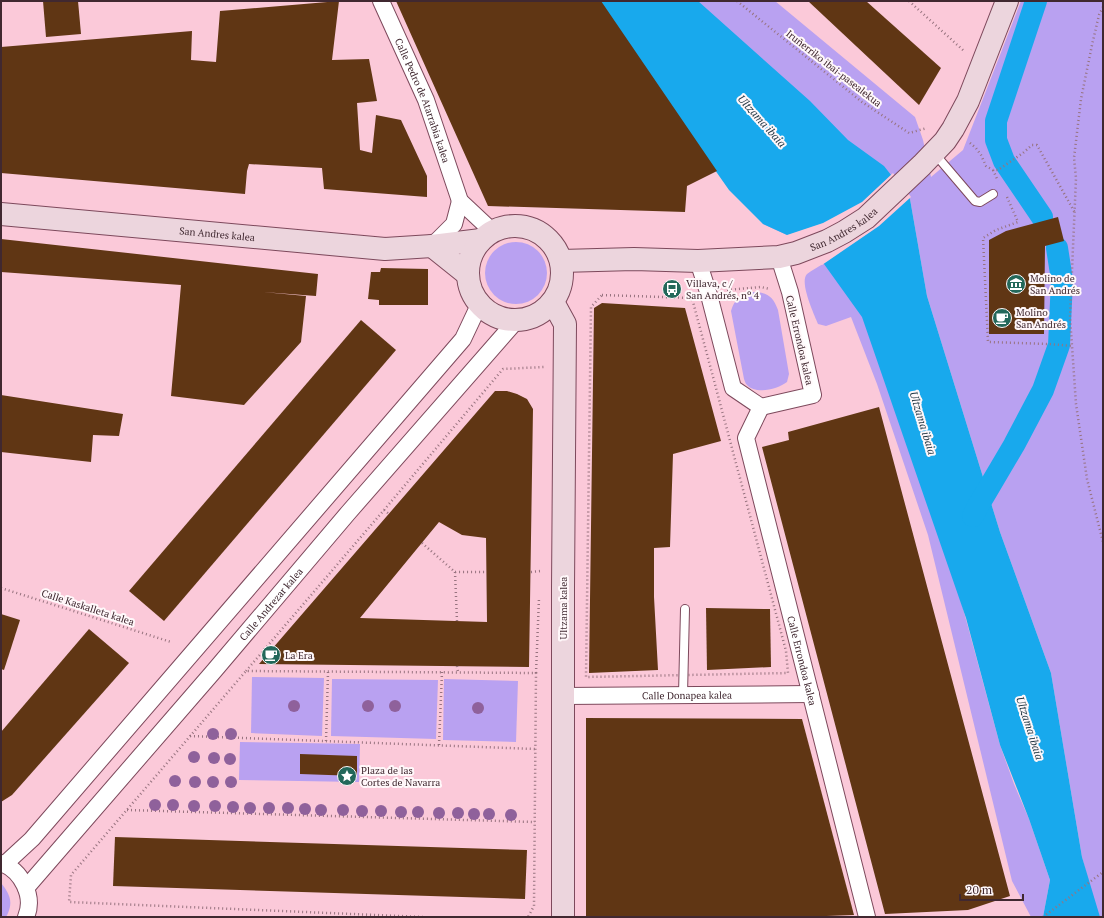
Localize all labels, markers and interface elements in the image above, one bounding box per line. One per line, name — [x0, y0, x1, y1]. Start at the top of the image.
street label: Iruñerriko ibai-pasealekua — [783, 27, 884, 110]
street label: Calle Pedro de Atarrabia kalea — [392, 36, 453, 165]
water label: Ultzama ibaia — [735, 92, 789, 150]
street label: San Andres kalea — [808, 205, 880, 254]
street label: San Andres kalea — [179, 224, 255, 244]
place label: Molino de San Andrés — [1030, 272, 1080, 297]
museum icon: Molino de San Andrés — [1005, 273, 1027, 295]
place label: Villava, c / San Andrés, nº 4 — [686, 277, 760, 302]
bus stop icon: Villava, c / San Andrés, nº 4 — [661, 278, 683, 300]
street label: Calle Errondoa kalea — [783, 294, 816, 386]
place label: Molino San Andrés — [1016, 306, 1066, 331]
cafe icon: Molino San Andrés — [991, 307, 1013, 329]
water label: Ultzama ibaia — [907, 389, 939, 457]
street label: Calle Andrezar kalea — [237, 565, 306, 643]
street label: Ultzama kalea — [557, 577, 570, 639]
street label: Calle Kaskalleta kalea — [40, 586, 136, 629]
street label: Calle Errondoa kalea — [784, 615, 819, 707]
cafe icon: La Era — [260, 644, 282, 666]
place label: La Era — [285, 649, 313, 662]
street label: Calle Donapea kalea — [642, 689, 732, 702]
water label: Ultzama ibaia — [1013, 695, 1047, 762]
place label: Plaza de las Cortes de Navarra — [361, 764, 440, 789]
place icon: Plaza de las Cortes de Navarra — [336, 765, 358, 787]
scale bar — [960, 876, 1023, 902]
text: 20 m — [966, 882, 993, 897]

